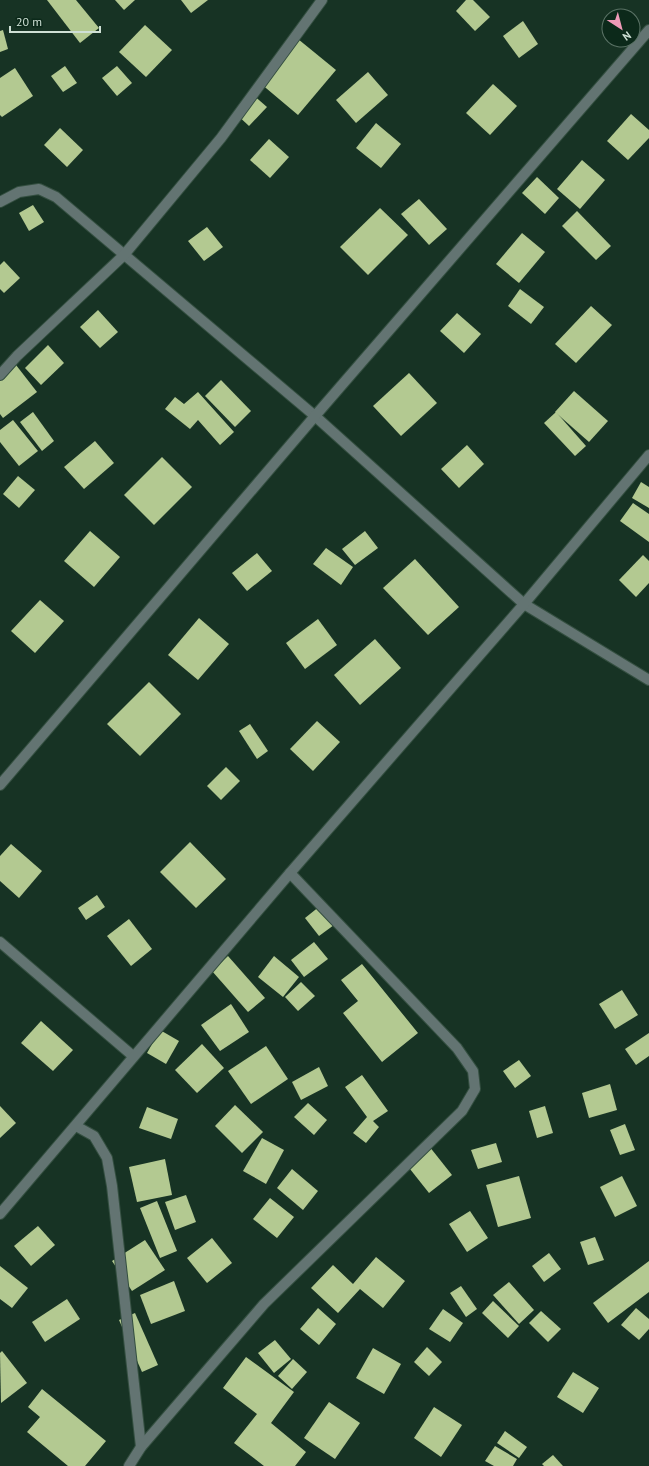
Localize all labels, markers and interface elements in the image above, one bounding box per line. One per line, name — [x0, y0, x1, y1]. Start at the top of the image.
scale bar — [10, 8, 100, 34]
north arrow — [601, 8, 641, 48]
text: 20 m — [16, 14, 42, 29]
text: N — [620, 28, 634, 44]

